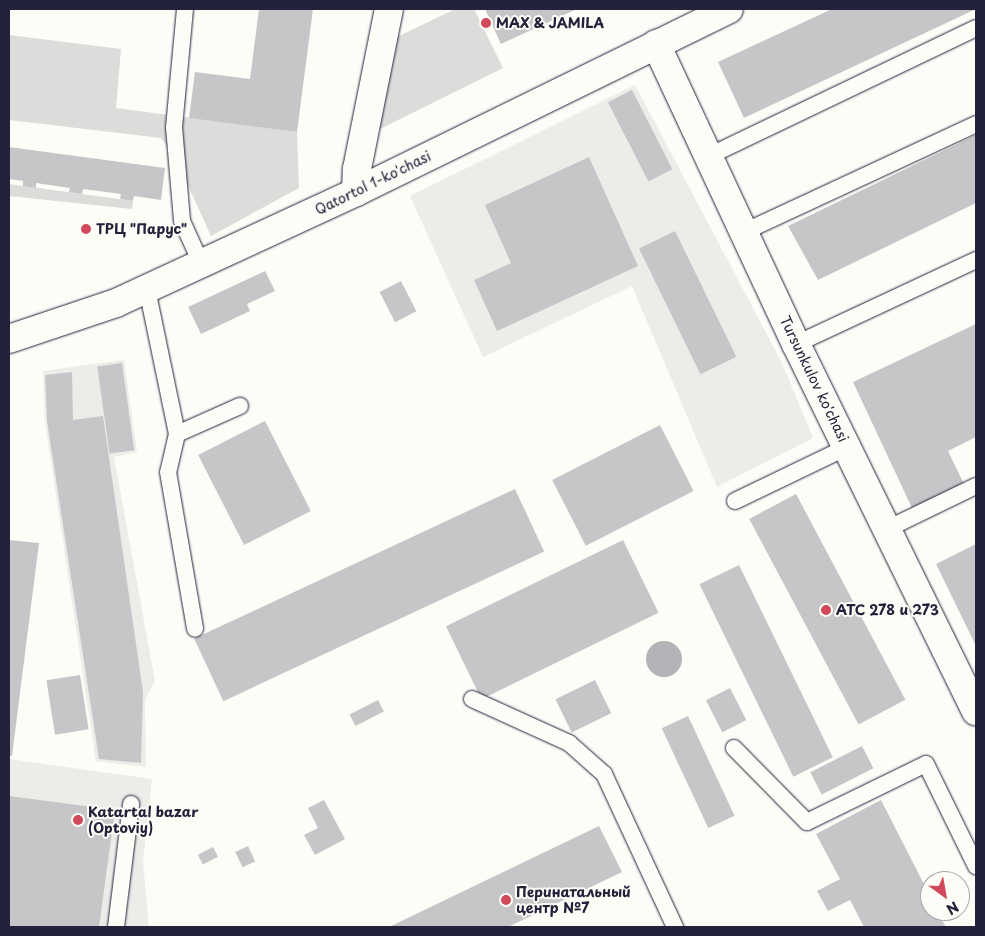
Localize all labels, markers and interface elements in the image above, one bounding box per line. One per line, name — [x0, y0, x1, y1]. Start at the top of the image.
place label: MAX & JAMILA — [496, 15, 605, 31]
marker: MAX & JAMILA — [480, 17, 492, 29]
street label: Qatortol 1-ko'chasi — [312, 148, 434, 218]
place label: ТРЦ "Парус" — [96, 221, 188, 237]
marker: ТРЦ "Парус" — [80, 223, 92, 235]
street label: Tursunkulov ko'chasi — [776, 313, 852, 445]
place label: АТС 278 и 273 — [836, 602, 941, 618]
marker: АТС 278 и 273 — [820, 604, 832, 616]
place label: Katartal bazar (Optoviy) — [88, 804, 198, 836]
marker: Katartal bazar (Optoviy) — [72, 814, 84, 826]
north arrow — [920, 871, 970, 921]
place label: Перинатальный центр №7 — [516, 884, 631, 916]
marker: Перинатальный центр №7 — [500, 894, 512, 906]
text: N — [942, 896, 963, 920]

